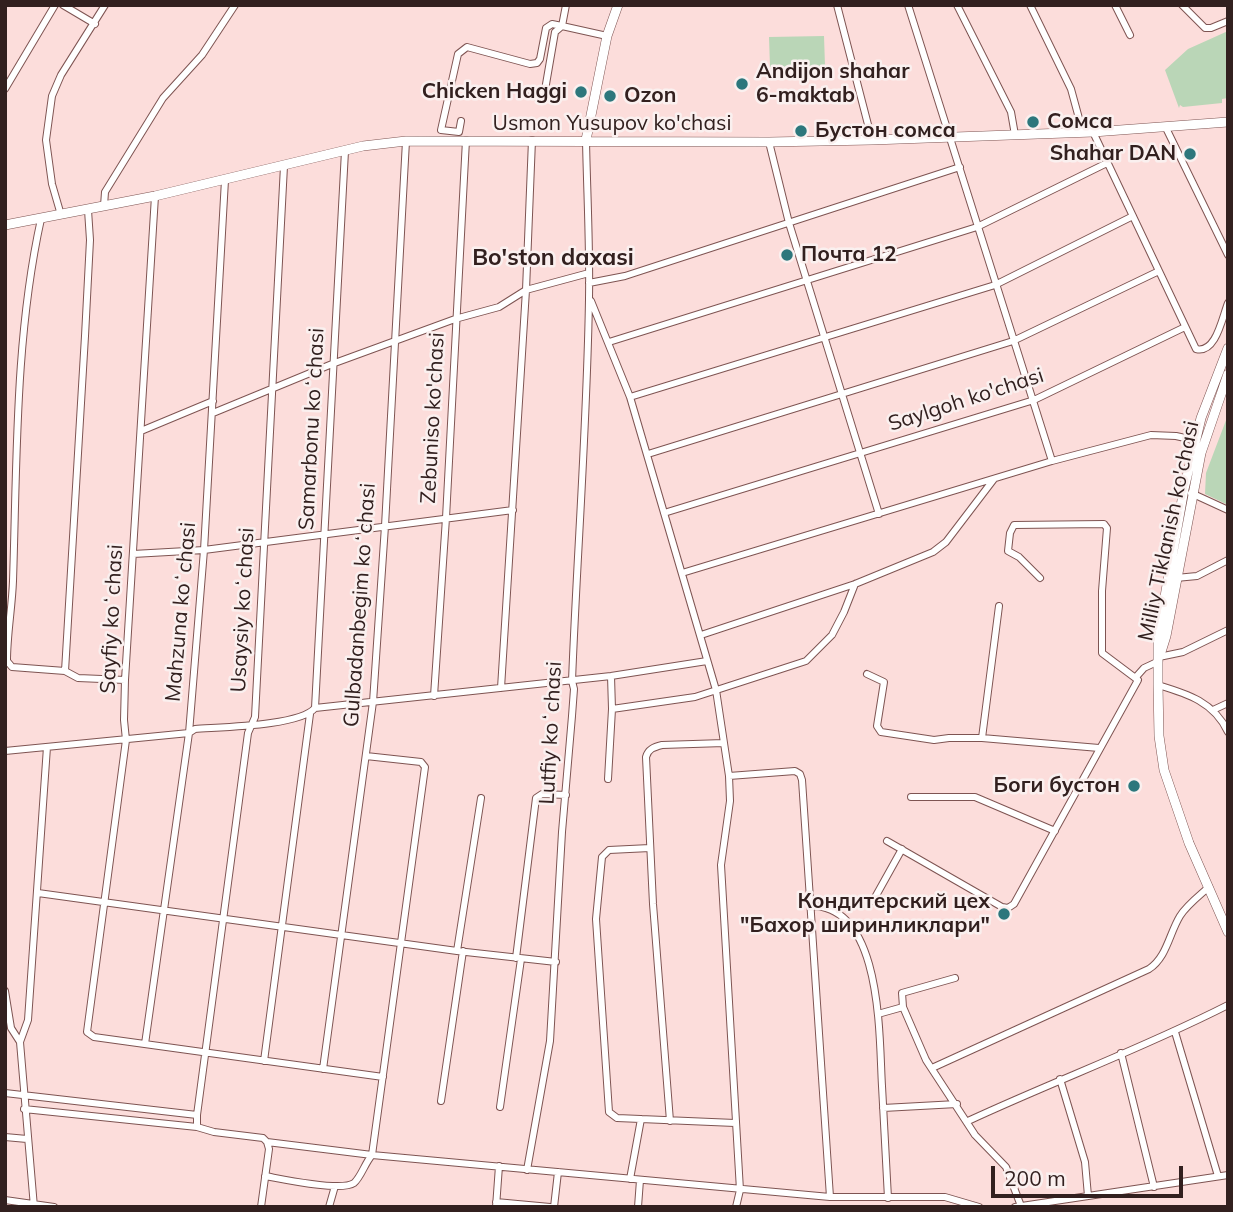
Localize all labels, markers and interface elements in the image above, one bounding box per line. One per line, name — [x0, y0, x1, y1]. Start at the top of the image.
place label: Andijon shahar 6-maktab — [756, 59, 909, 109]
marker: Andijon shahar 6-maktab — [734, 76, 750, 92]
place label: Chicken Haggi — [422, 79, 567, 105]
place label: Ozon — [624, 83, 676, 109]
marker: Chicken Haggi — [573, 84, 589, 100]
marker: Ozon — [602, 88, 618, 104]
place label: Сомса — [1047, 109, 1113, 135]
street label: Usmon Yusupov ko'chasi — [493, 111, 731, 137]
marker: Сомса — [1025, 114, 1041, 130]
place label: Бустон сомса — [815, 118, 956, 144]
marker: Бустон сомса — [793, 123, 809, 139]
place label: Shahar DAN — [1050, 141, 1176, 167]
marker: Shahar DAN — [1182, 146, 1198, 162]
place label: Почта 12 — [801, 242, 897, 268]
district label: Bo'ston daxasi — [472, 244, 634, 272]
marker: Почта 12 — [779, 247, 795, 263]
street label: Samarbonu koʻchasi — [294, 327, 330, 531]
street label: Zebuniso ko'chasi — [416, 332, 450, 504]
street label: Saylgoh ko'chasi — [885, 363, 1047, 437]
street label: Milliy Tiklanish ko'chasi — [1133, 419, 1205, 643]
street label: Gulbadanbegim koʻchasi — [339, 482, 381, 728]
street label: Mahzuna koʻchasi — [161, 521, 201, 703]
street label: Usaysiy koʻchasi — [226, 527, 260, 693]
street label: Sayfiy koʻchasi — [96, 544, 128, 694]
street label: Lutfiy koʻchasi — [535, 661, 567, 805]
place label: Боги бустон — [994, 773, 1120, 799]
marker: Боги бустон — [1126, 778, 1142, 794]
place label: Кондитерский цех "Бахор ширинликлари" — [740, 889, 990, 939]
marker: Кондитерский цех "Бахор ширинликлари" — [996, 906, 1012, 922]
scale bar — [995, 1152, 1188, 1196]
text: 200 m — [1004, 1165, 1066, 1191]

